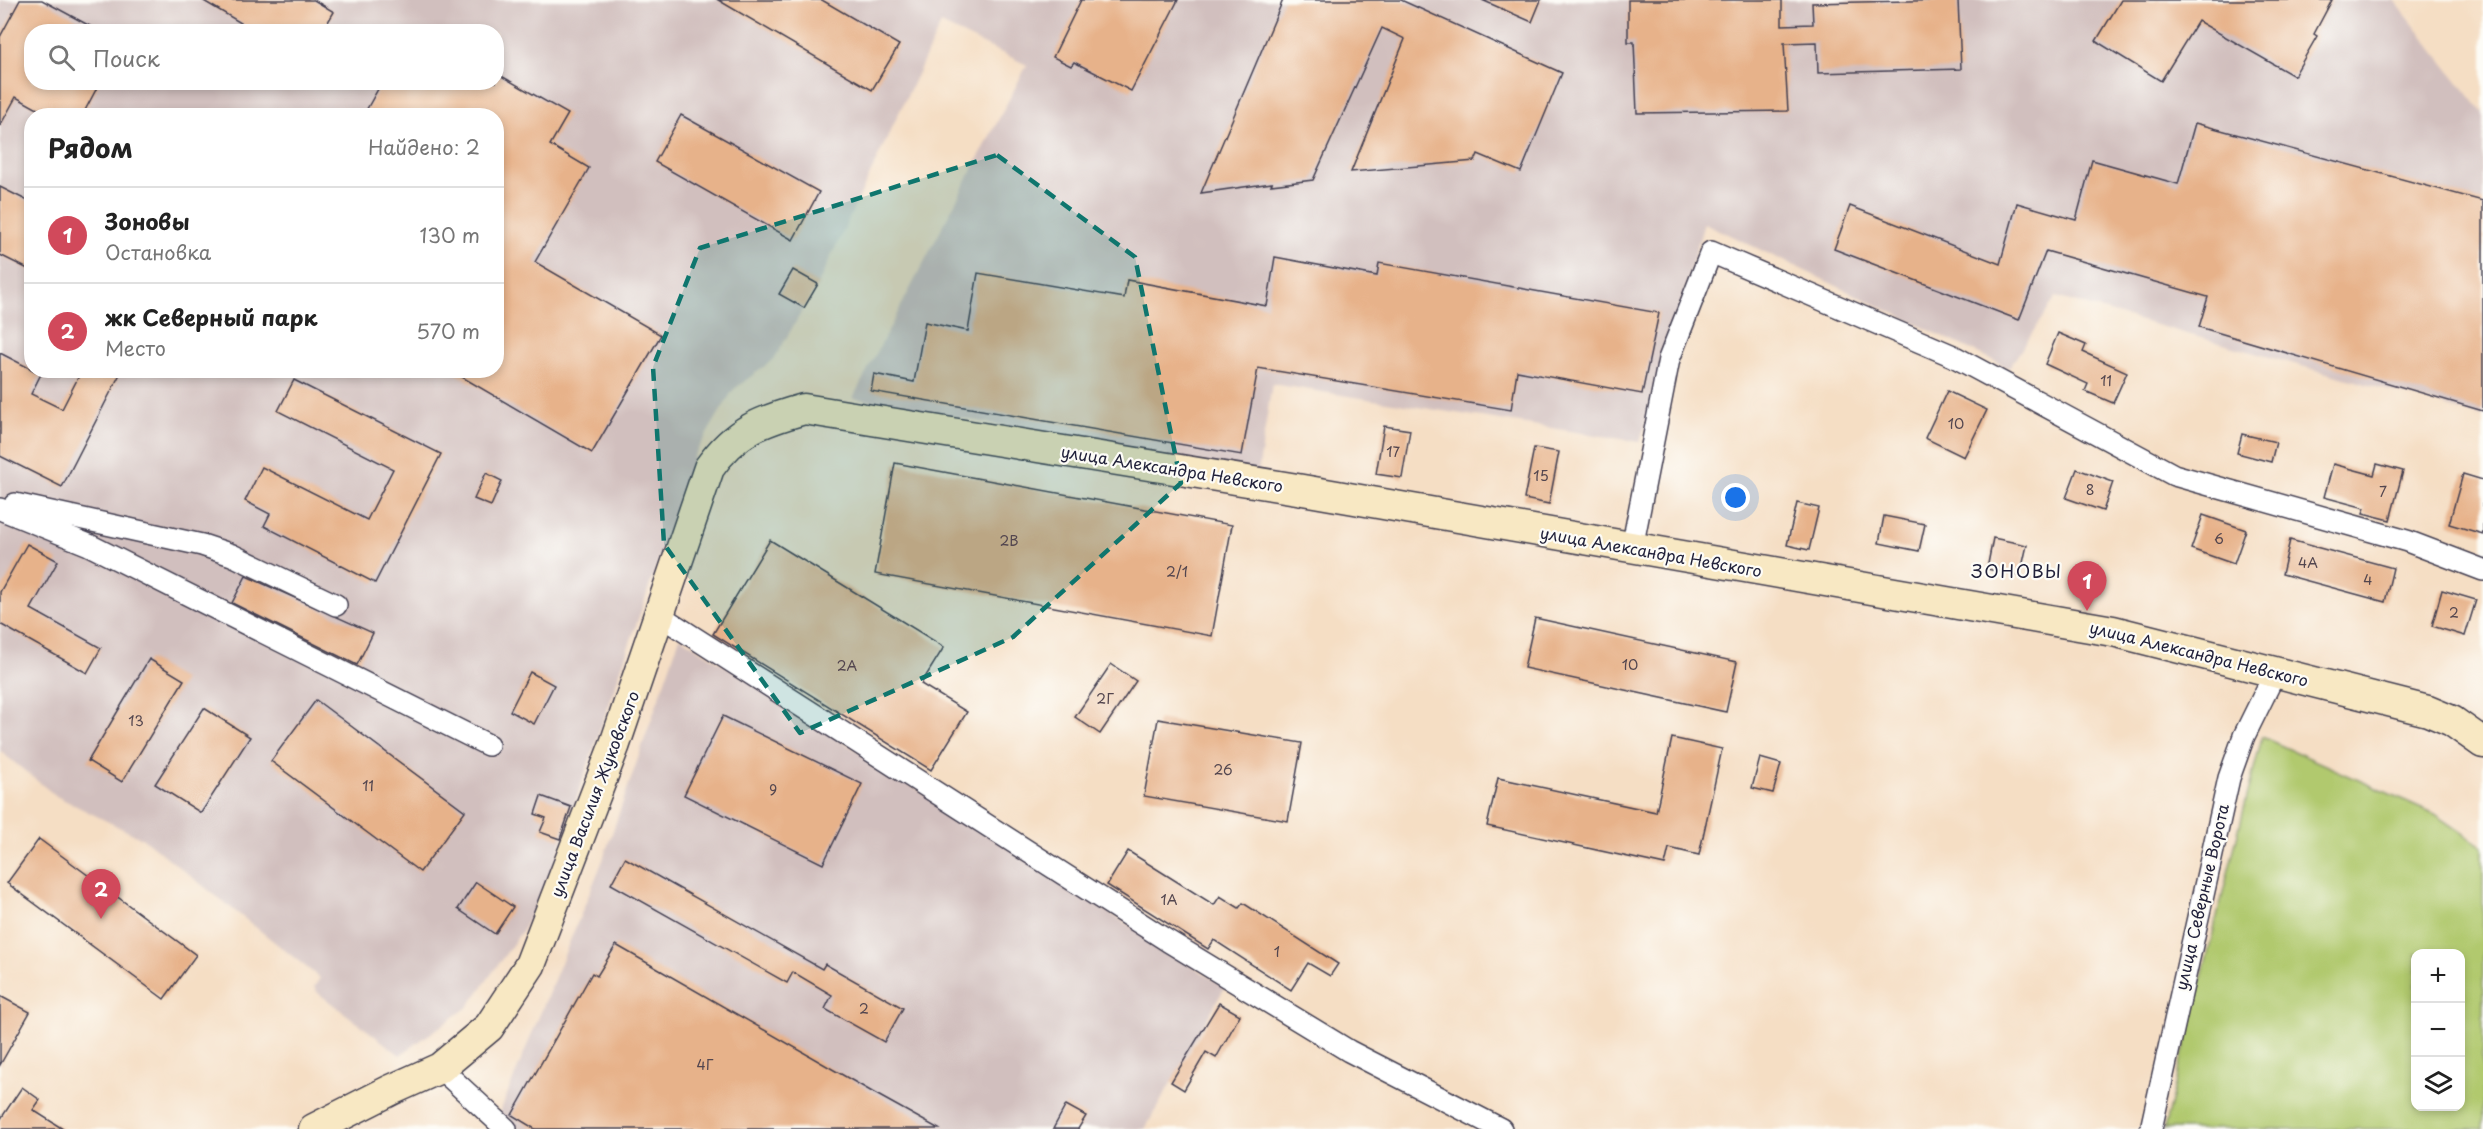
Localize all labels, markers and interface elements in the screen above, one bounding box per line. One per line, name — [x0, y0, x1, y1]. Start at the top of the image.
search box — [24, 24, 504, 90]
icon: search — [45, 41, 78, 74]
text: Поиск — [93, 41, 160, 74]
text: Рядом — [48, 128, 133, 167]
text: Найдено: 2 — [368, 132, 480, 162]
text: Зоновы — [105, 204, 190, 237]
text: 1 — [63, 220, 72, 250]
text: 130 m — [420, 220, 480, 250]
text: Остановка — [105, 237, 211, 267]
text: жк Северный парк — [105, 300, 317, 333]
text: 2 — [60, 316, 75, 346]
text: 570 m — [416, 316, 480, 346]
text: Место — [105, 333, 166, 363]
house number: 11 — [2100, 370, 2112, 391]
house number: 10 — [1948, 413, 1964, 434]
street label: улица Александра Невского — [1059, 439, 1285, 497]
house number: 17 — [1386, 441, 1400, 462]
house number: 15 — [1533, 465, 1549, 486]
house number: 8 — [2086, 479, 2094, 500]
house number: 7 — [2379, 481, 2387, 502]
your location — [1721, 483, 1750, 512]
street label: улица Александра Невского — [1538, 520, 1764, 582]
house number: 6 — [2214, 528, 2224, 549]
house number: 2В — [999, 530, 1019, 551]
house number: 4А — [2298, 552, 2318, 573]
district label: ЗОНОВЫ — [1971, 557, 2063, 584]
house number: 2/1 — [1166, 561, 1188, 582]
pin: 1 — [2068, 562, 2106, 611]
house number: 4 — [2363, 569, 2373, 590]
house number: 2 — [2449, 602, 2459, 623]
street label: улица Александра Невского — [2087, 614, 2311, 692]
house number: 10 — [1622, 654, 1638, 675]
house number: 2А — [837, 655, 858, 676]
street label: улица Василия Жуковского — [544, 687, 645, 900]
house number: 2Г — [1096, 688, 1114, 709]
house number: 13 — [128, 710, 144, 731]
house number: 26 — [1213, 759, 1233, 780]
house number: 11 — [362, 775, 374, 796]
house number: 9 — [769, 779, 777, 800]
street label: улица Северные Ворота — [2168, 801, 2234, 992]
pin: 2 — [82, 870, 120, 919]
house number: 1А — [1160, 889, 1178, 910]
house number: 1 — [1274, 941, 1280, 962]
map controls — [2411, 949, 2465, 1111]
button: + — [2411, 949, 2465, 1003]
house number: 2 — [859, 998, 869, 1019]
button: − — [2411, 1003, 2465, 1057]
house number: 4Г — [697, 1054, 714, 1075]
button: layers — [2411, 1057, 2465, 1111]

